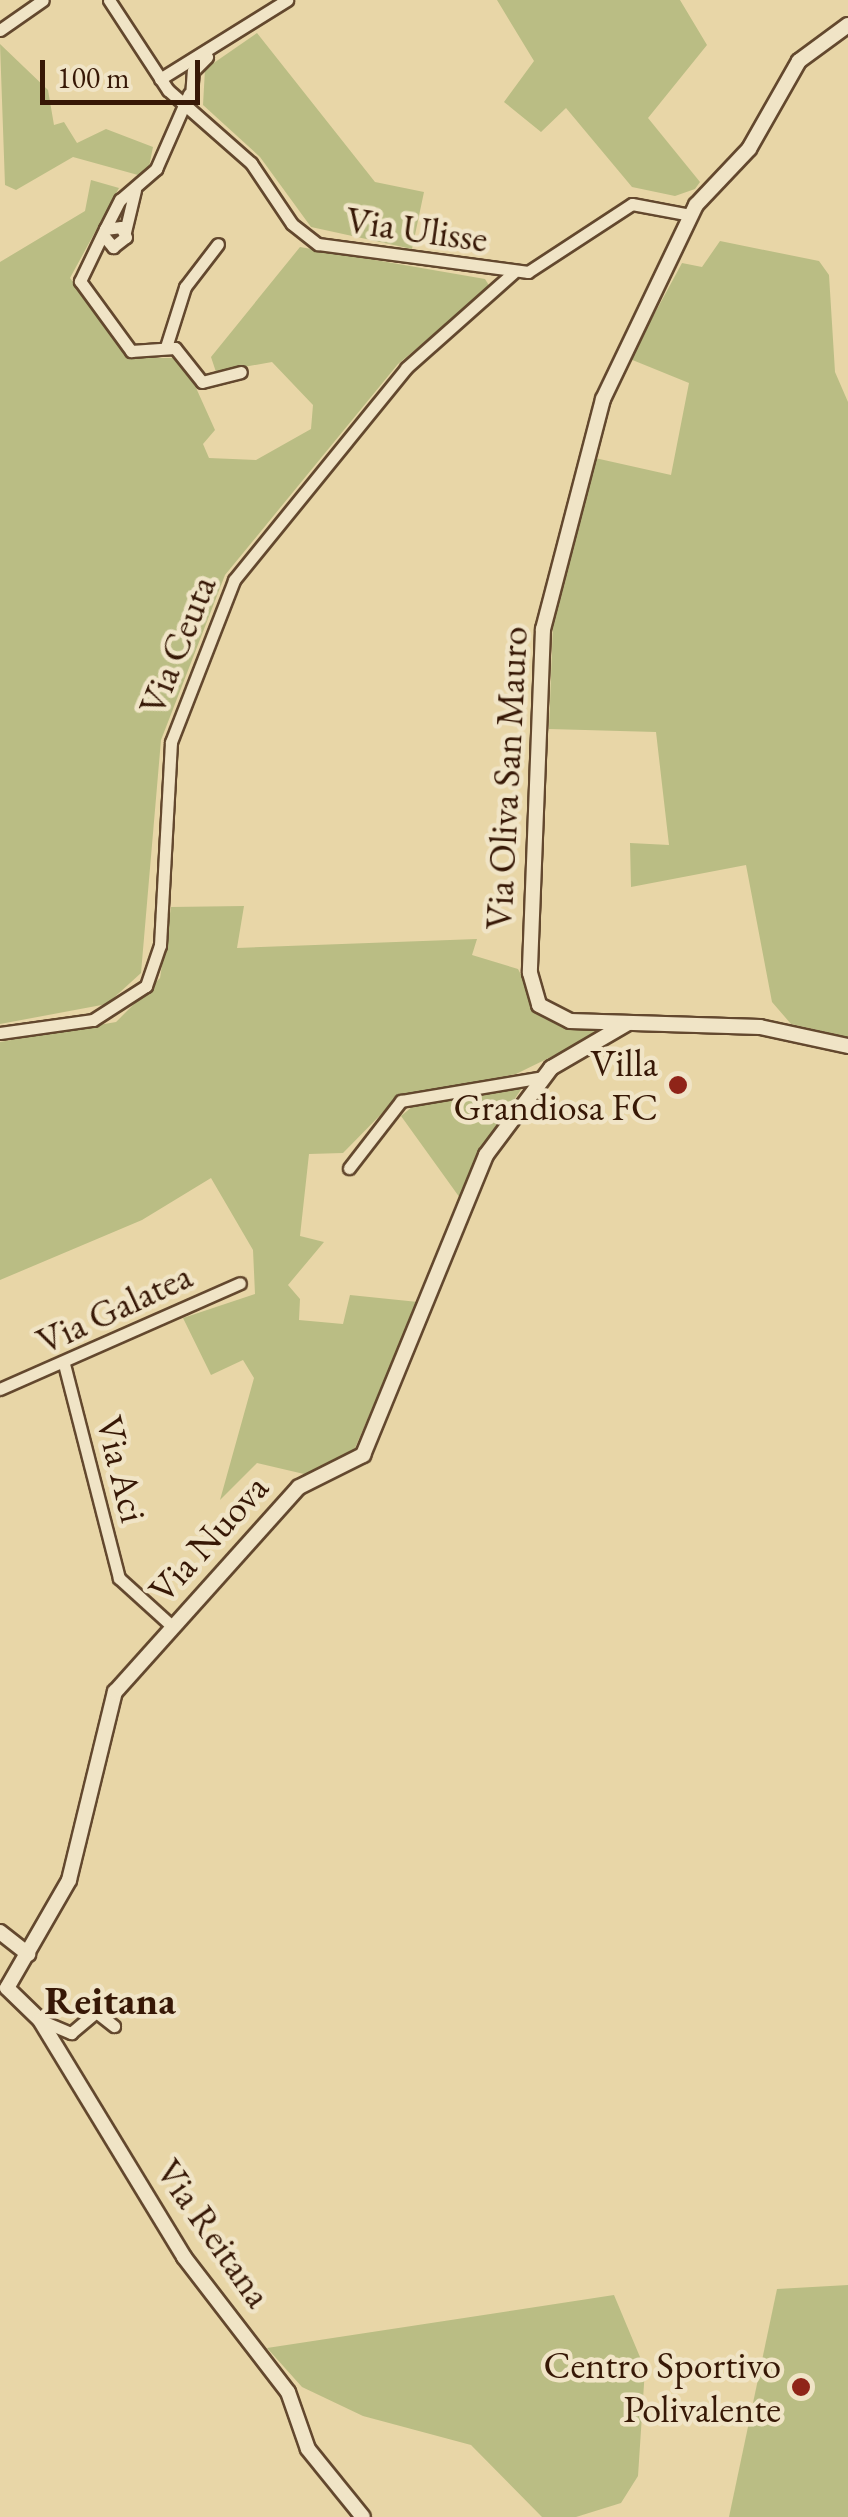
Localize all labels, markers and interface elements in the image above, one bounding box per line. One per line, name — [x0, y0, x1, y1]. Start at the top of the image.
scale bar — [45, 40, 205, 102]
text: 100 m — [57, 58, 130, 97]
street label: Via Ulisse — [343, 196, 491, 262]
street label: Via Ceuta — [129, 569, 225, 721]
street label: Via Oliva San Mauro — [475, 625, 537, 931]
place label: Villa Grandiosa FC — [454, 1040, 658, 1130]
marker: Villa Grandiosa FC — [667, 1074, 689, 1096]
street label: Via Galatea — [29, 1252, 199, 1364]
street label: Via Aci — [87, 1411, 157, 1527]
street label: Via Nuova — [139, 1465, 277, 1611]
district label: Reitana — [44, 1976, 176, 2024]
street label: Via Reitana — [146, 2150, 282, 2316]
place label: Centro Sportivo Polivalente — [543, 2342, 781, 2432]
marker: Centro Sportivo Polivalente — [790, 2376, 812, 2398]

